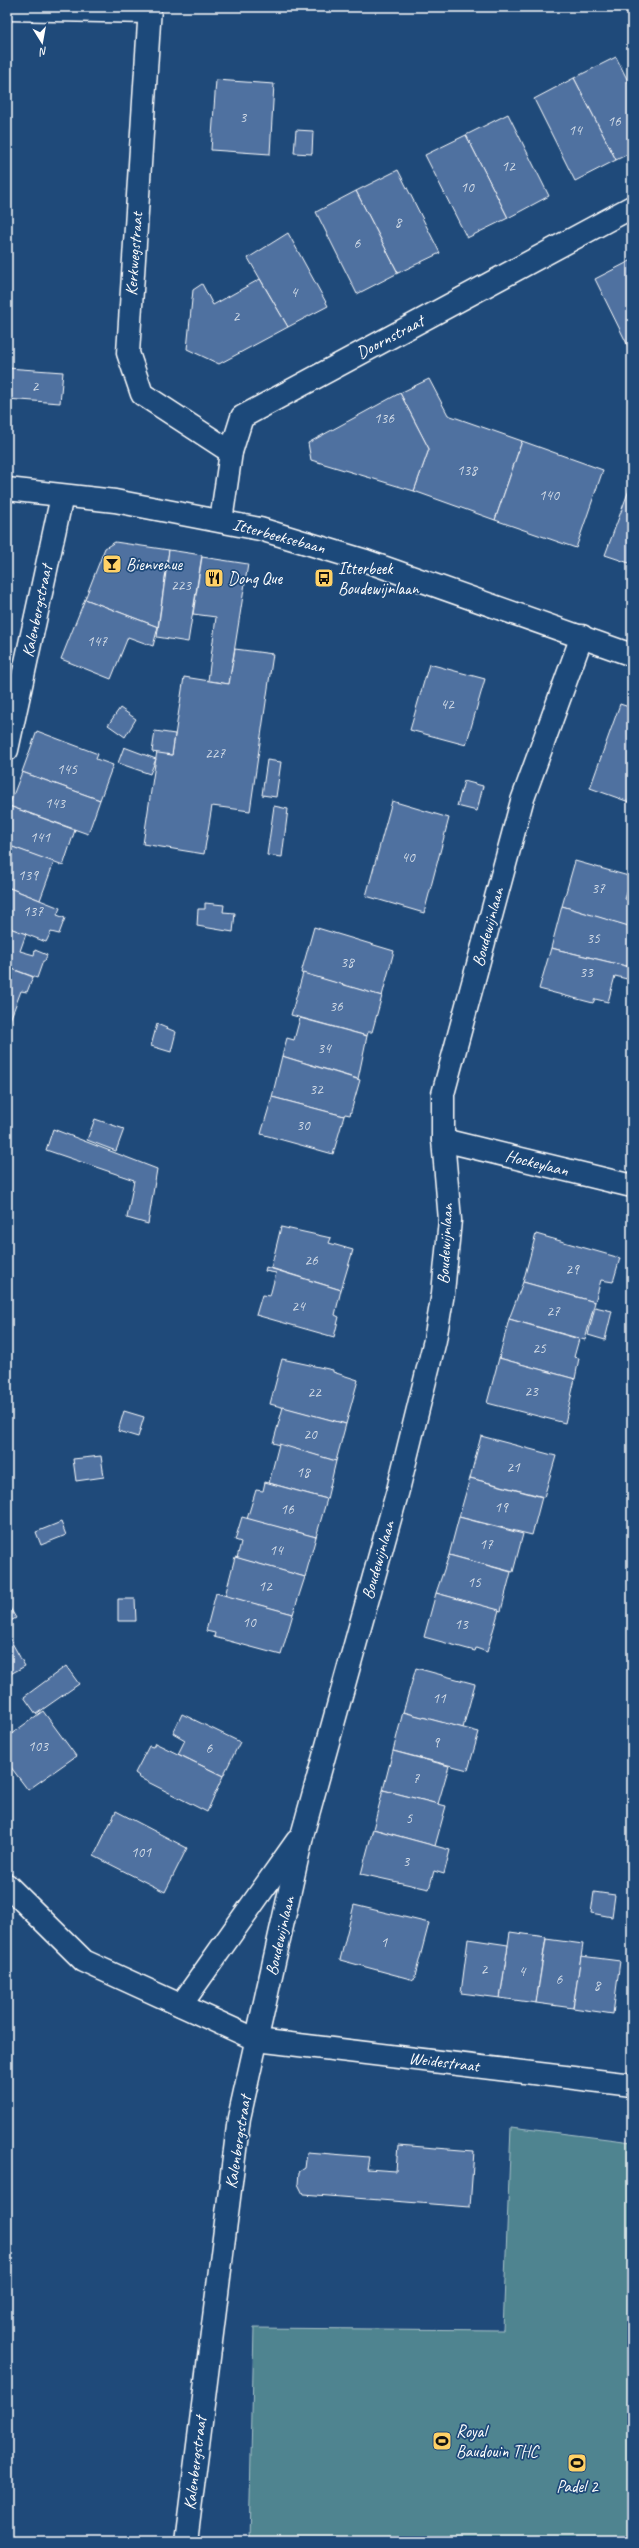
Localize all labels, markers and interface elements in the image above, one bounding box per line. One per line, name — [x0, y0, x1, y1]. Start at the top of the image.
north arrow — [22, 22, 62, 62]
text: N — [37, 44, 49, 60]
house number: 3 — [240, 108, 248, 127]
house number: 16 — [607, 112, 622, 131]
house number: 14 — [568, 121, 583, 140]
house number: 12 — [501, 157, 516, 176]
house number: 10 — [460, 178, 475, 197]
street label: Kerkwegstraat — [121, 209, 148, 296]
house number: 8 — [395, 213, 403, 232]
house number: 6 — [354, 234, 362, 253]
house number: 4 — [291, 283, 299, 302]
house number: 2 — [233, 307, 241, 326]
street label: Doornstraat — [353, 309, 429, 363]
house number: 2 — [32, 377, 40, 396]
house number: 136 — [374, 409, 395, 428]
house number: 138 — [457, 461, 478, 480]
house number: 140 — [539, 486, 560, 505]
street label: Itterbeeksebaan — [231, 514, 328, 558]
bar icon: Bienvenue — [101, 553, 123, 575]
place label: Bienvenue — [126, 554, 183, 575]
place label: Itterbeek Boudewijnlaan — [338, 558, 420, 599]
street label: Kalenbergstraat — [17, 561, 58, 659]
restaurant icon: Dong Que — [203, 567, 225, 589]
bus stop icon: Itterbeek Boudewijnlaan — [313, 567, 335, 589]
place label: Dong Que — [228, 568, 283, 589]
house number: 223 — [171, 576, 192, 595]
house number: 147 — [87, 632, 108, 651]
house number: 42 — [440, 695, 455, 714]
house number: 227 — [205, 744, 226, 763]
house number: 145 — [57, 760, 78, 779]
house number: 143 — [45, 794, 66, 813]
house number: 141 — [30, 828, 51, 847]
house number: 40 — [401, 848, 416, 867]
house number: 139 — [18, 866, 39, 885]
house number: 37 — [591, 879, 606, 898]
street label: Boudewijnlaan — [467, 884, 509, 969]
house number: 137 — [23, 902, 44, 921]
house number: 35 — [586, 929, 601, 948]
house number: 38 — [340, 953, 355, 972]
house number: 33 — [579, 963, 594, 982]
house number: 36 — [329, 997, 344, 1016]
house number: 34 — [317, 1039, 332, 1058]
house number: 32 — [309, 1080, 324, 1099]
house number: 30 — [296, 1116, 311, 1135]
street label: Hockeylaan — [503, 1145, 571, 1181]
street label: Boudewijnlaan — [432, 1202, 458, 1285]
house number: 26 — [304, 1251, 319, 1270]
house number: 29 — [565, 1260, 580, 1279]
house number: 24 — [291, 1297, 306, 1316]
house number: 27 — [546, 1302, 561, 1321]
house number: 25 — [532, 1339, 547, 1358]
house number: 23 — [524, 1382, 539, 1401]
house number: 22 — [307, 1383, 322, 1402]
house number: 20 — [303, 1425, 318, 1444]
house number: 21 — [506, 1458, 521, 1477]
house number: 18 — [296, 1463, 311, 1482]
house number: 19 — [494, 1498, 509, 1517]
house number: 16 — [280, 1500, 295, 1519]
street label: Boudewijnlaan — [357, 1517, 400, 1602]
house number: 17 — [479, 1535, 494, 1554]
house number: 14 — [269, 1541, 284, 1560]
house number: 15 — [467, 1573, 482, 1592]
house number: 12 — [258, 1577, 273, 1596]
house number: 10 — [242, 1613, 257, 1632]
house number: 13 — [454, 1615, 469, 1634]
house number: 11 — [432, 1689, 447, 1708]
house number: 9 — [433, 1733, 441, 1752]
house number: 103 — [28, 1737, 49, 1756]
house number: 6 — [206, 1739, 214, 1758]
house number: 7 — [413, 1769, 421, 1788]
house number: 5 — [406, 1809, 414, 1828]
house number: 101 — [131, 1843, 152, 1862]
house number: 3 — [403, 1852, 411, 1871]
street label: Boudewijnlaan — [261, 1893, 300, 1978]
house number: 1 — [381, 1933, 389, 1952]
house number: 2 — [481, 1960, 489, 1979]
house number: 4 — [519, 1962, 527, 1981]
house number: 6 — [556, 1970, 564, 1989]
house number: 8 — [594, 1976, 602, 1995]
street label: Weidestraat — [408, 2047, 483, 2077]
street label: Kalenbergstraat — [220, 2092, 256, 2190]
street label: Kalenbergstraat — [179, 2413, 211, 2511]
place label: Royal Baudouin THC — [456, 2421, 540, 2462]
sports icon: Royal Baudouin THC — [431, 2430, 453, 2452]
sports icon: Padel 2 — [566, 2452, 588, 2474]
place label: Padel 2 — [556, 2476, 599, 2497]

